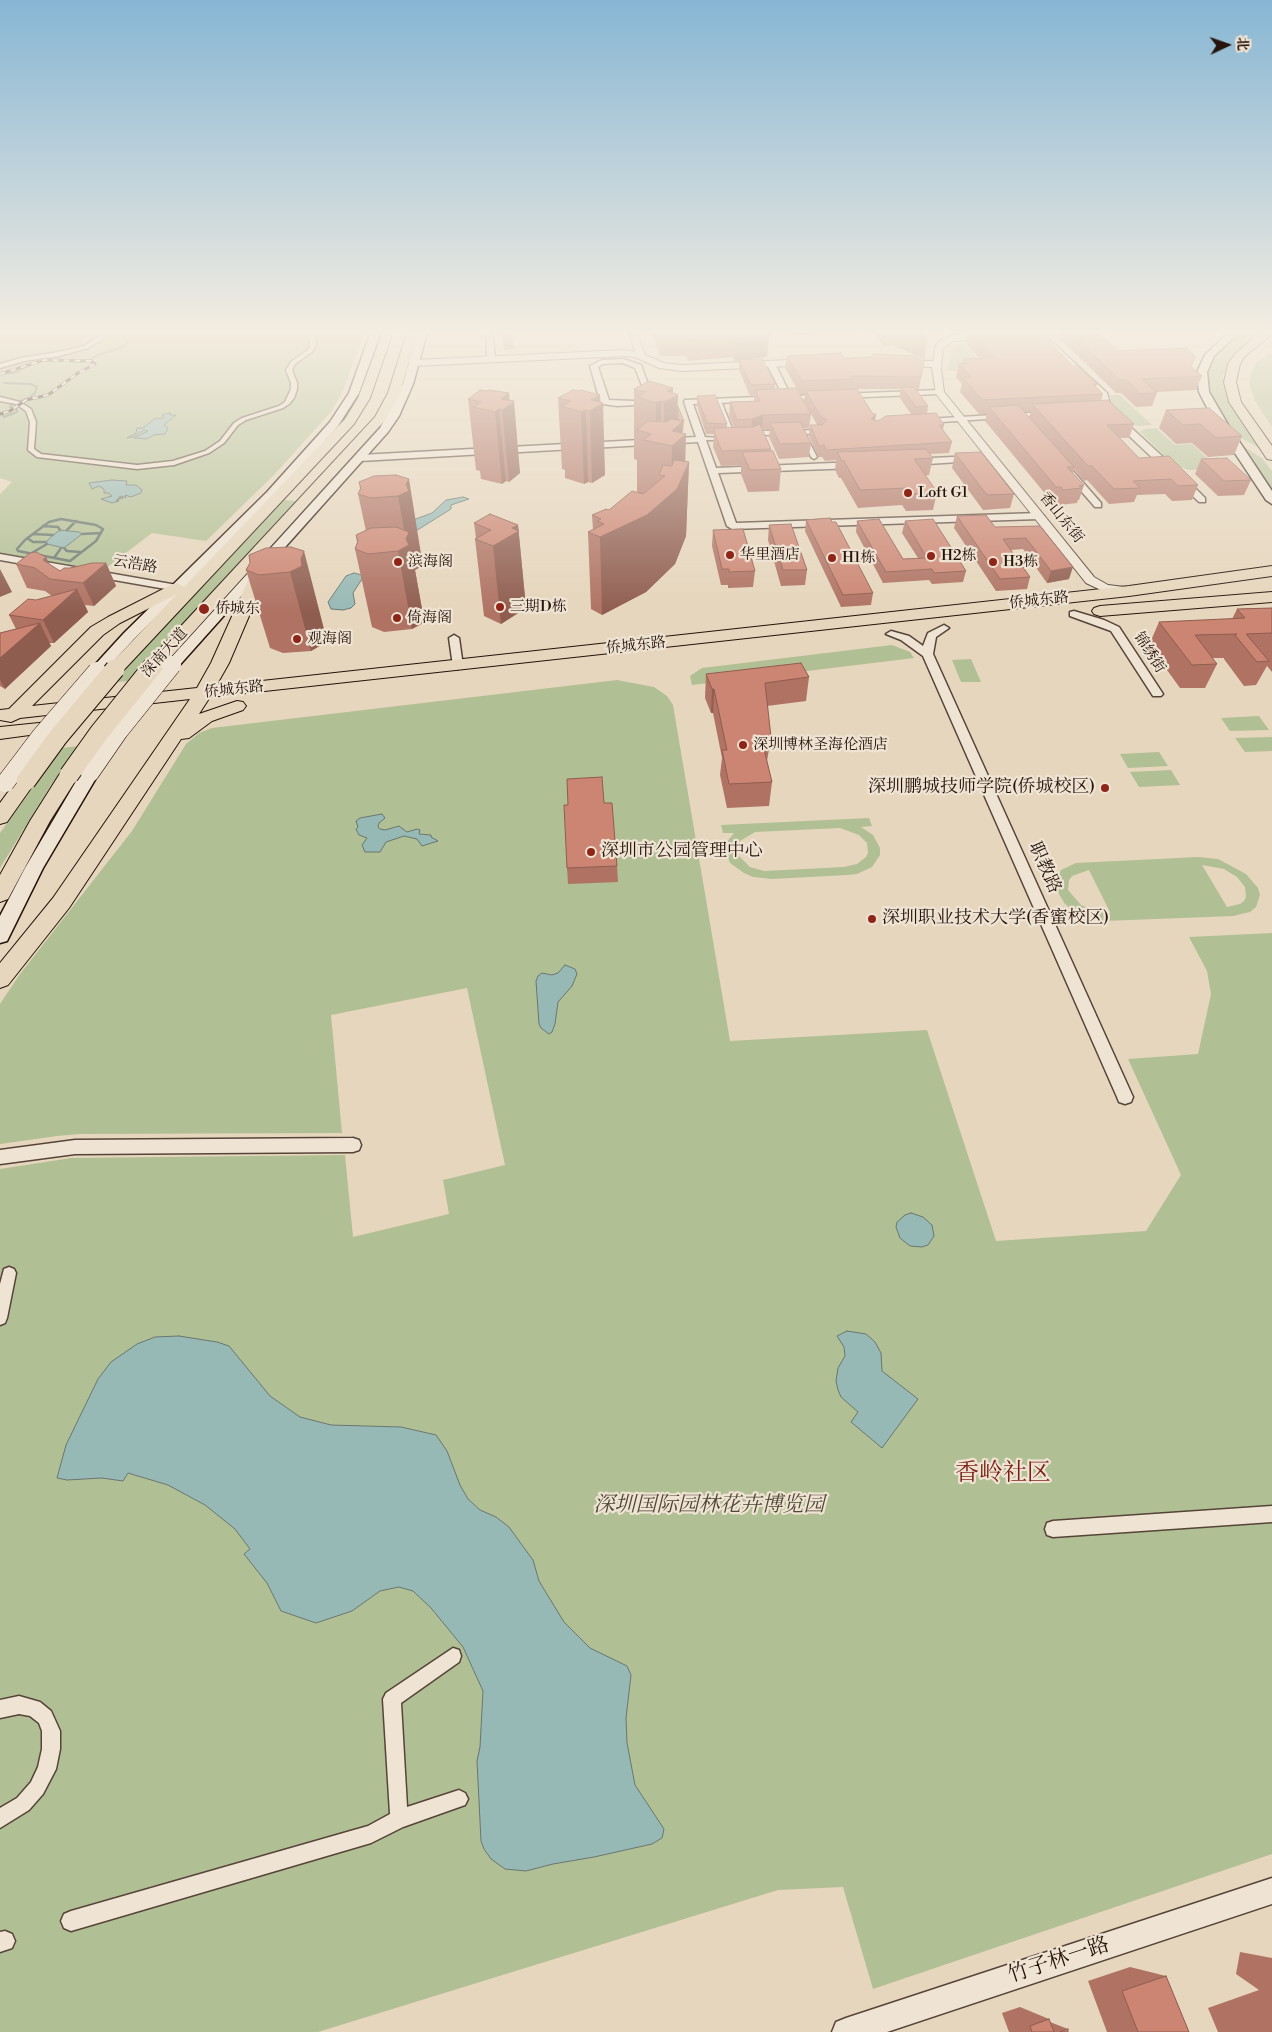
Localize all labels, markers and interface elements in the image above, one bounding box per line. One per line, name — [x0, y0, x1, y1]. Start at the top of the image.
north arrow — [1202, 20, 1252, 70]
text: 北 — [1233, 37, 1251, 52]
place label: Loft G1 — [918, 484, 968, 502]
marker: Loft G1 — [902, 487, 914, 499]
street label: 香山东街 — [1035, 489, 1087, 547]
place label: 华里酒店 — [740, 546, 800, 564]
place label: H2栋 — [941, 547, 977, 565]
marker: 华里酒店 — [724, 549, 736, 561]
place label: H1栋 — [842, 549, 875, 567]
marker: H2栋 — [925, 550, 937, 562]
street label: 云浩路 — [111, 552, 159, 578]
marker: H1栋 — [826, 552, 838, 564]
place label: 滨海阁 — [408, 553, 453, 571]
place label: H3栋 — [1003, 553, 1038, 571]
marker: 滨海阁 — [392, 556, 404, 568]
marker: H3栋 — [987, 556, 999, 568]
street label: 侨城东路 — [1008, 589, 1070, 613]
place label: 三期D栋 — [510, 598, 567, 616]
place label: 侨城东 — [215, 600, 260, 618]
marker: 三期D栋 — [494, 601, 506, 613]
marker: 侨城东 — [197, 602, 211, 616]
place label: 倚海阁 — [407, 609, 452, 627]
marker: 倚海阁 — [391, 612, 403, 624]
street label: 深南大道 — [138, 625, 192, 681]
street label: 锦绣街 — [1129, 629, 1169, 677]
place label: 观海阁 — [307, 630, 352, 648]
marker: 观海阁 — [291, 633, 303, 645]
street label: 侨城东路 — [605, 634, 667, 658]
street label: 侨城东路 — [203, 678, 265, 702]
place label: 深圳博林圣海伦酒店 — [753, 736, 888, 754]
marker: 深圳博林圣海伦酒店 — [737, 739, 749, 751]
place label: 深圳鹏城技师学院(侨城校区) — [868, 777, 1095, 799]
marker: 深圳鹏城技师学院(侨城校区) — [1099, 782, 1111, 794]
street label: 职教路 — [1023, 839, 1065, 897]
place label: 深圳市公园管理中心 — [601, 841, 763, 863]
marker: 深圳市公园管理中心 — [585, 846, 597, 858]
place label: 深圳职业技术大学(香蜜校区) — [882, 908, 1109, 930]
marker: 深圳职业技术大学(香蜜校区) — [866, 913, 878, 925]
district label: 香岭社区 — [955, 1460, 1051, 1488]
park label: 深圳国际园林花卉博览园 — [594, 1493, 824, 1519]
street label: 竹子林一路 — [1005, 1933, 1113, 1989]

